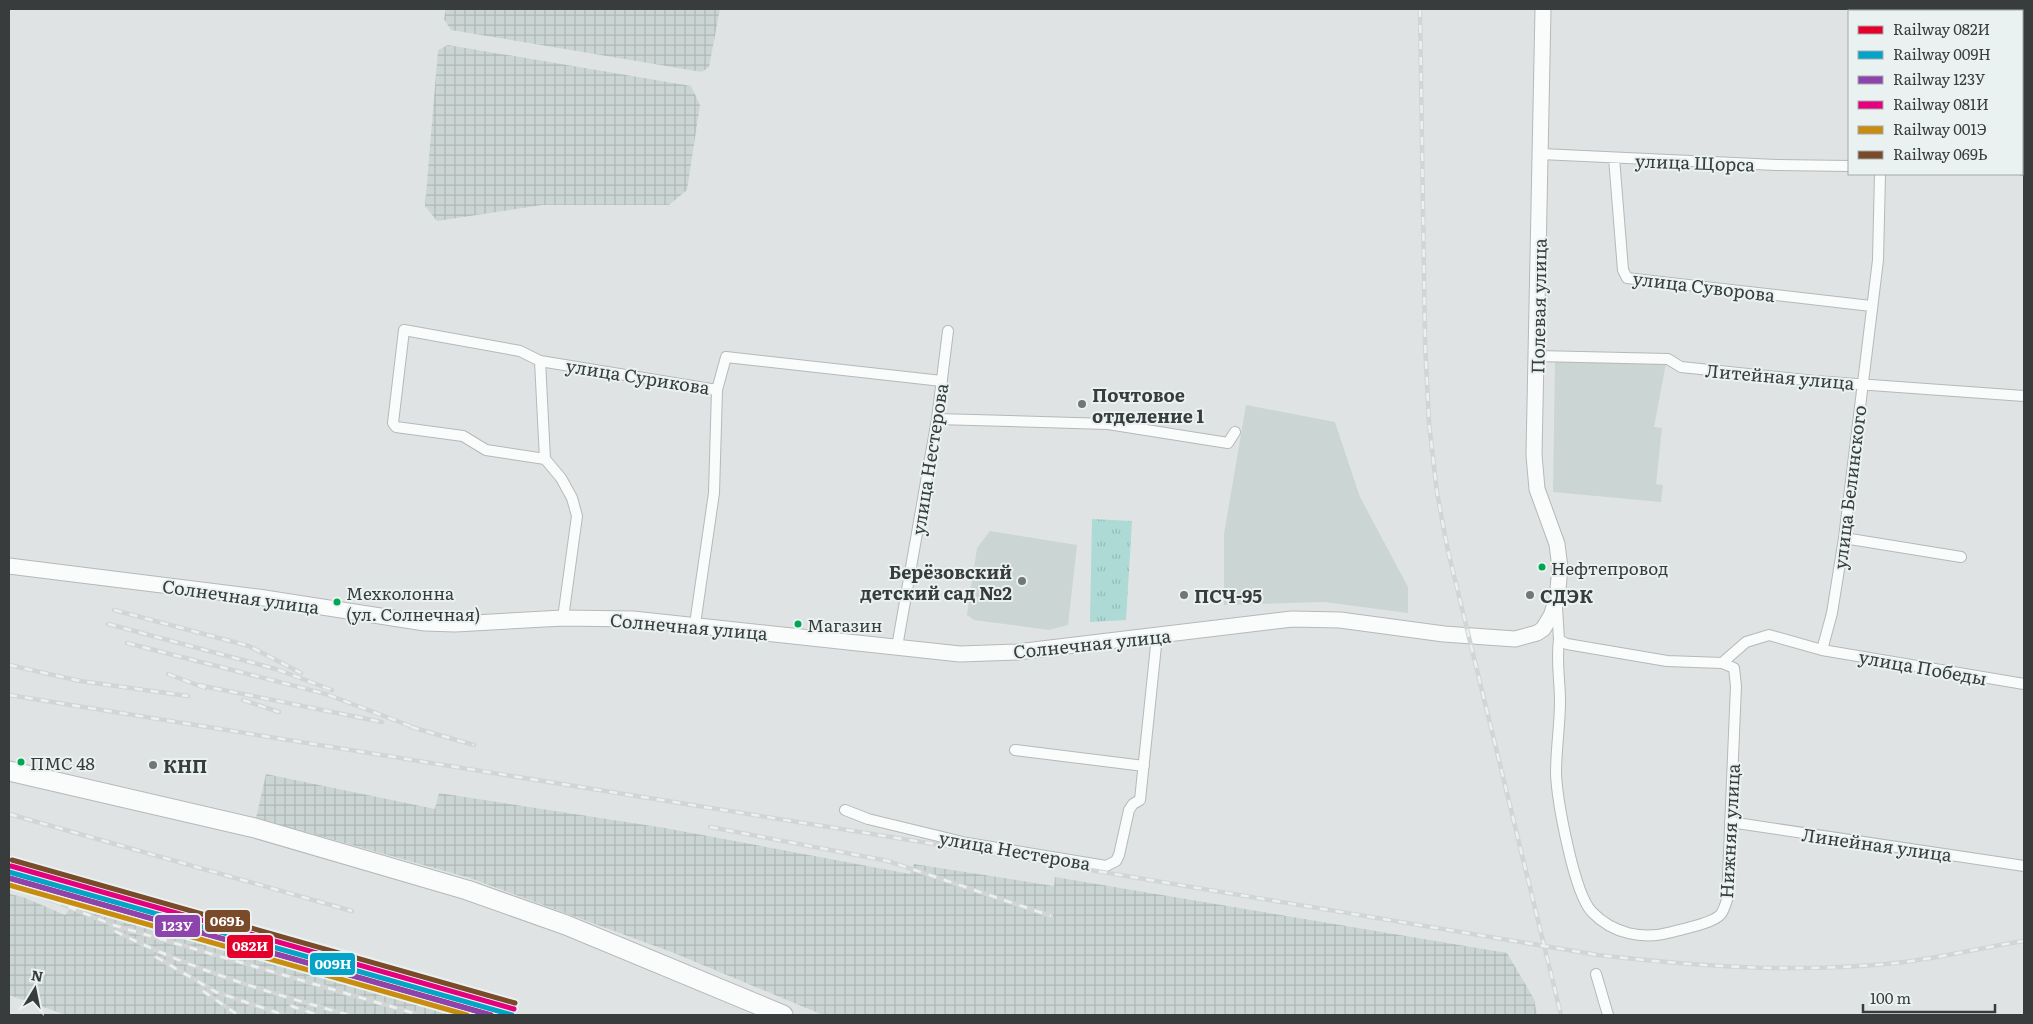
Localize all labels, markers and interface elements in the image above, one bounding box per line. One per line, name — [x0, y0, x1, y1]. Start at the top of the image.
legend — [1848, 10, 2023, 175]
text: Railway 082И — [1893, 17, 1990, 40]
text: Railway 009Н — [1893, 42, 1991, 65]
text: Railway 123У — [1893, 67, 1986, 90]
text: Railway 081И — [1893, 92, 1989, 115]
text: Railway 001Э — [1893, 117, 1987, 140]
text: Railway 069Ь — [1893, 142, 1988, 165]
street label: улица Щорса — [1634, 146, 1756, 178]
street label: Полевая улица — [1523, 238, 1553, 374]
street label: улица Суворова — [1631, 264, 1777, 308]
street label: улица Сурикова — [564, 351, 712, 401]
street label: Литейная улица — [1704, 356, 1856, 396]
street label: улица Нестерова — [904, 381, 954, 537]
place label: Почтовое отделение 1 — [1092, 381, 1205, 429]
marker: Почтовое отделение 1 — [1076, 398, 1088, 410]
street label: улица Белинского — [1826, 403, 1872, 571]
place label: Нефтепровод — [1551, 555, 1668, 580]
place label: Берёзовский детский сад №2 — [860, 558, 1012, 606]
marker: Нефтепровод — [1537, 562, 1547, 572]
street label: Солнечная улица — [161, 572, 322, 620]
marker: Берёзовский детский сад №2 — [1016, 575, 1028, 587]
place label: Мехколонна (ул. Солнечная) — [346, 580, 480, 626]
place label: ПСЧ-95 — [1194, 582, 1262, 609]
place label: СДЭК — [1540, 582, 1593, 609]
marker: ПСЧ-95 — [1178, 589, 1190, 601]
marker: СДЭК — [1524, 589, 1536, 601]
marker: Мехколонна (ул. Солнечная) — [332, 597, 342, 607]
street label: Солнечная улица — [609, 606, 769, 646]
place label: Магазин — [807, 612, 882, 637]
marker: Магазин — [793, 619, 803, 629]
street label: Солнечная улица — [1012, 621, 1172, 665]
street label: улица Победы — [1857, 642, 1989, 692]
place label: ПМС 48 — [30, 750, 95, 775]
place label: КНП — [163, 752, 207, 779]
marker: ПМС 48 — [16, 757, 26, 767]
marker: КНП — [147, 759, 159, 771]
street label: Нижняя улица — [1712, 762, 1746, 899]
street label: Линейная улица — [1800, 820, 1954, 868]
street label: улица Нестерова — [937, 823, 1093, 877]
line badge: 069Ь — [204, 909, 251, 933]
text: 069Ь — [210, 910, 245, 930]
line badge: 123У — [154, 914, 201, 938]
text: 123У — [162, 915, 193, 935]
line badge: 082И — [226, 934, 274, 959]
text: 082И — [232, 935, 268, 955]
line badge: 009Н — [309, 952, 356, 976]
text: 009Н — [314, 953, 352, 973]
north arrow — [10, 964, 60, 1014]
text: N — [30, 964, 45, 986]
scale bar — [1863, 982, 1996, 1014]
text: 100 m — [1870, 986, 1911, 1009]

